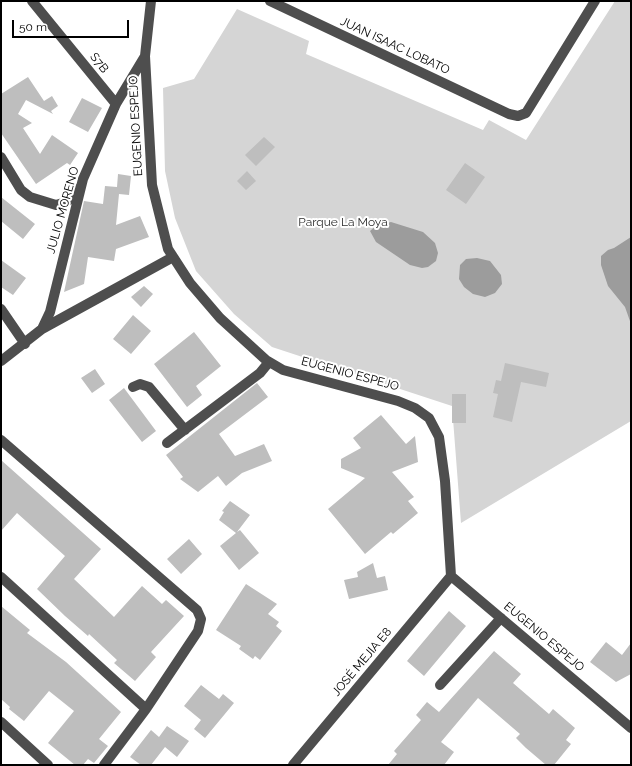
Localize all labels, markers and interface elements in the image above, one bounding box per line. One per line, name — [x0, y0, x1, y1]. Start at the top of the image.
scale bar — [14, 12, 131, 38]
street label: JUAN ISAAC LOBATO — [338, 14, 452, 78]
text: 50 m — [19, 20, 47, 34]
street label: S7B — [87, 50, 111, 76]
street label: EUGENIO ESPEJO — [126, 75, 146, 177]
street label: JULIO MORENO — [44, 165, 82, 255]
park label: Parque La Moya — [298, 215, 388, 229]
street label: EUGENIO ESPEJO — [300, 354, 400, 394]
street label: EUGENIO ESPEJO — [501, 599, 587, 675]
street label: JOSÉ MEJIA E8 — [329, 625, 395, 699]

